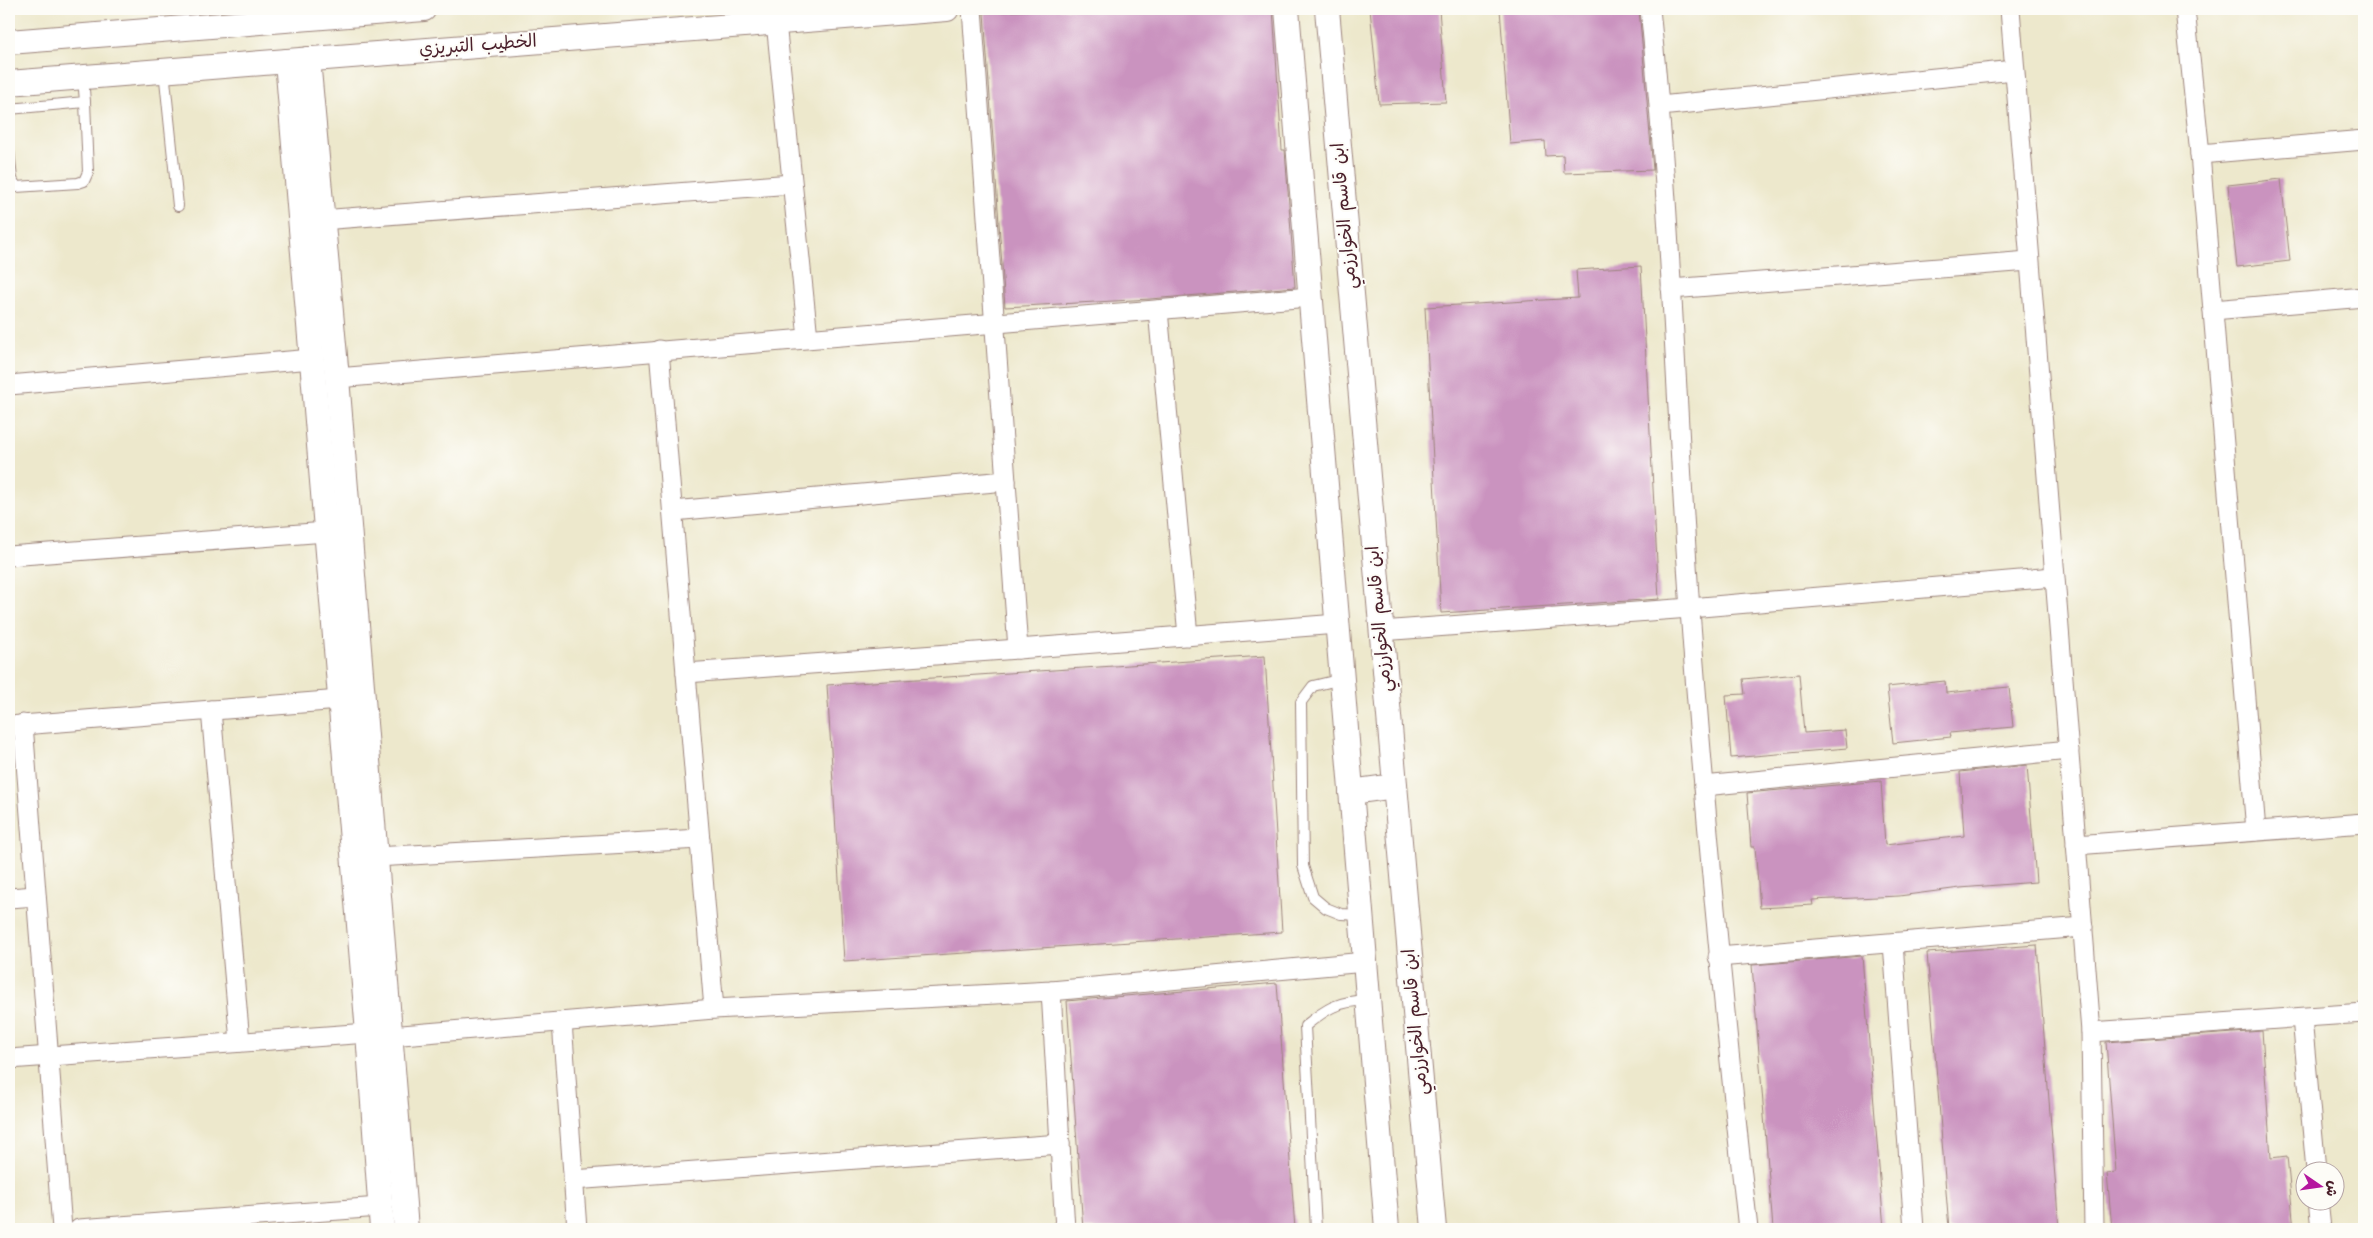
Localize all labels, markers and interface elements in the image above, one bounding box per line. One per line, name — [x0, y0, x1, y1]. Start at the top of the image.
street label: الخطيب التبريزي — [418, 27, 538, 65]
street label: ابن قاسم الخوارزمي — [1324, 142, 1366, 290]
street label: ابن قاسم الخوارزمي — [1359, 545, 1401, 693]
street label: ابن قاسم الخوارزمي — [1395, 948, 1437, 1096]
north arrow — [2296, 1160, 2346, 1210]
text: ش — [2319, 1179, 2344, 1199]

